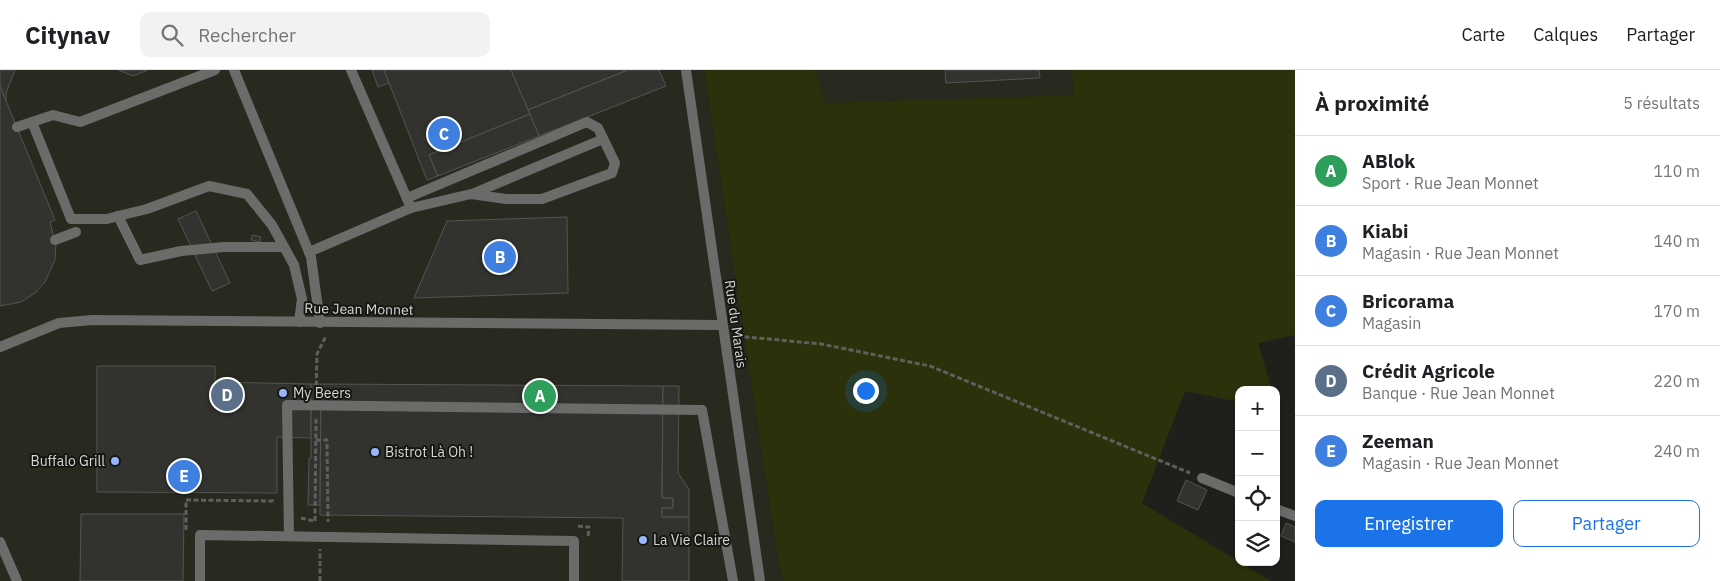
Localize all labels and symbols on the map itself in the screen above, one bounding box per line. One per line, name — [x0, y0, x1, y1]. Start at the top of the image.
pin: C — [428, 115, 460, 153]
pin: B — [484, 238, 516, 276]
street label: Rue du Marais — [721, 279, 751, 369]
street label: Rue Jean Monnet — [304, 299, 414, 319]
pin: D — [211, 376, 243, 414]
pin: A — [524, 377, 556, 415]
your location — [853, 378, 879, 404]
place label: My Beers — [293, 384, 351, 402]
marker: My Beers — [277, 387, 289, 399]
place label: Bistrot Là Oh ! — [385, 443, 473, 461]
marker: Bistrot Là Oh ! — [369, 446, 381, 458]
place label: Buffalo Grill — [30, 452, 105, 470]
marker: Buffalo Grill — [109, 455, 121, 467]
pin: E — [168, 457, 200, 495]
place label: La Vie Claire — [653, 531, 730, 549]
marker: La Vie Claire — [637, 534, 649, 546]

